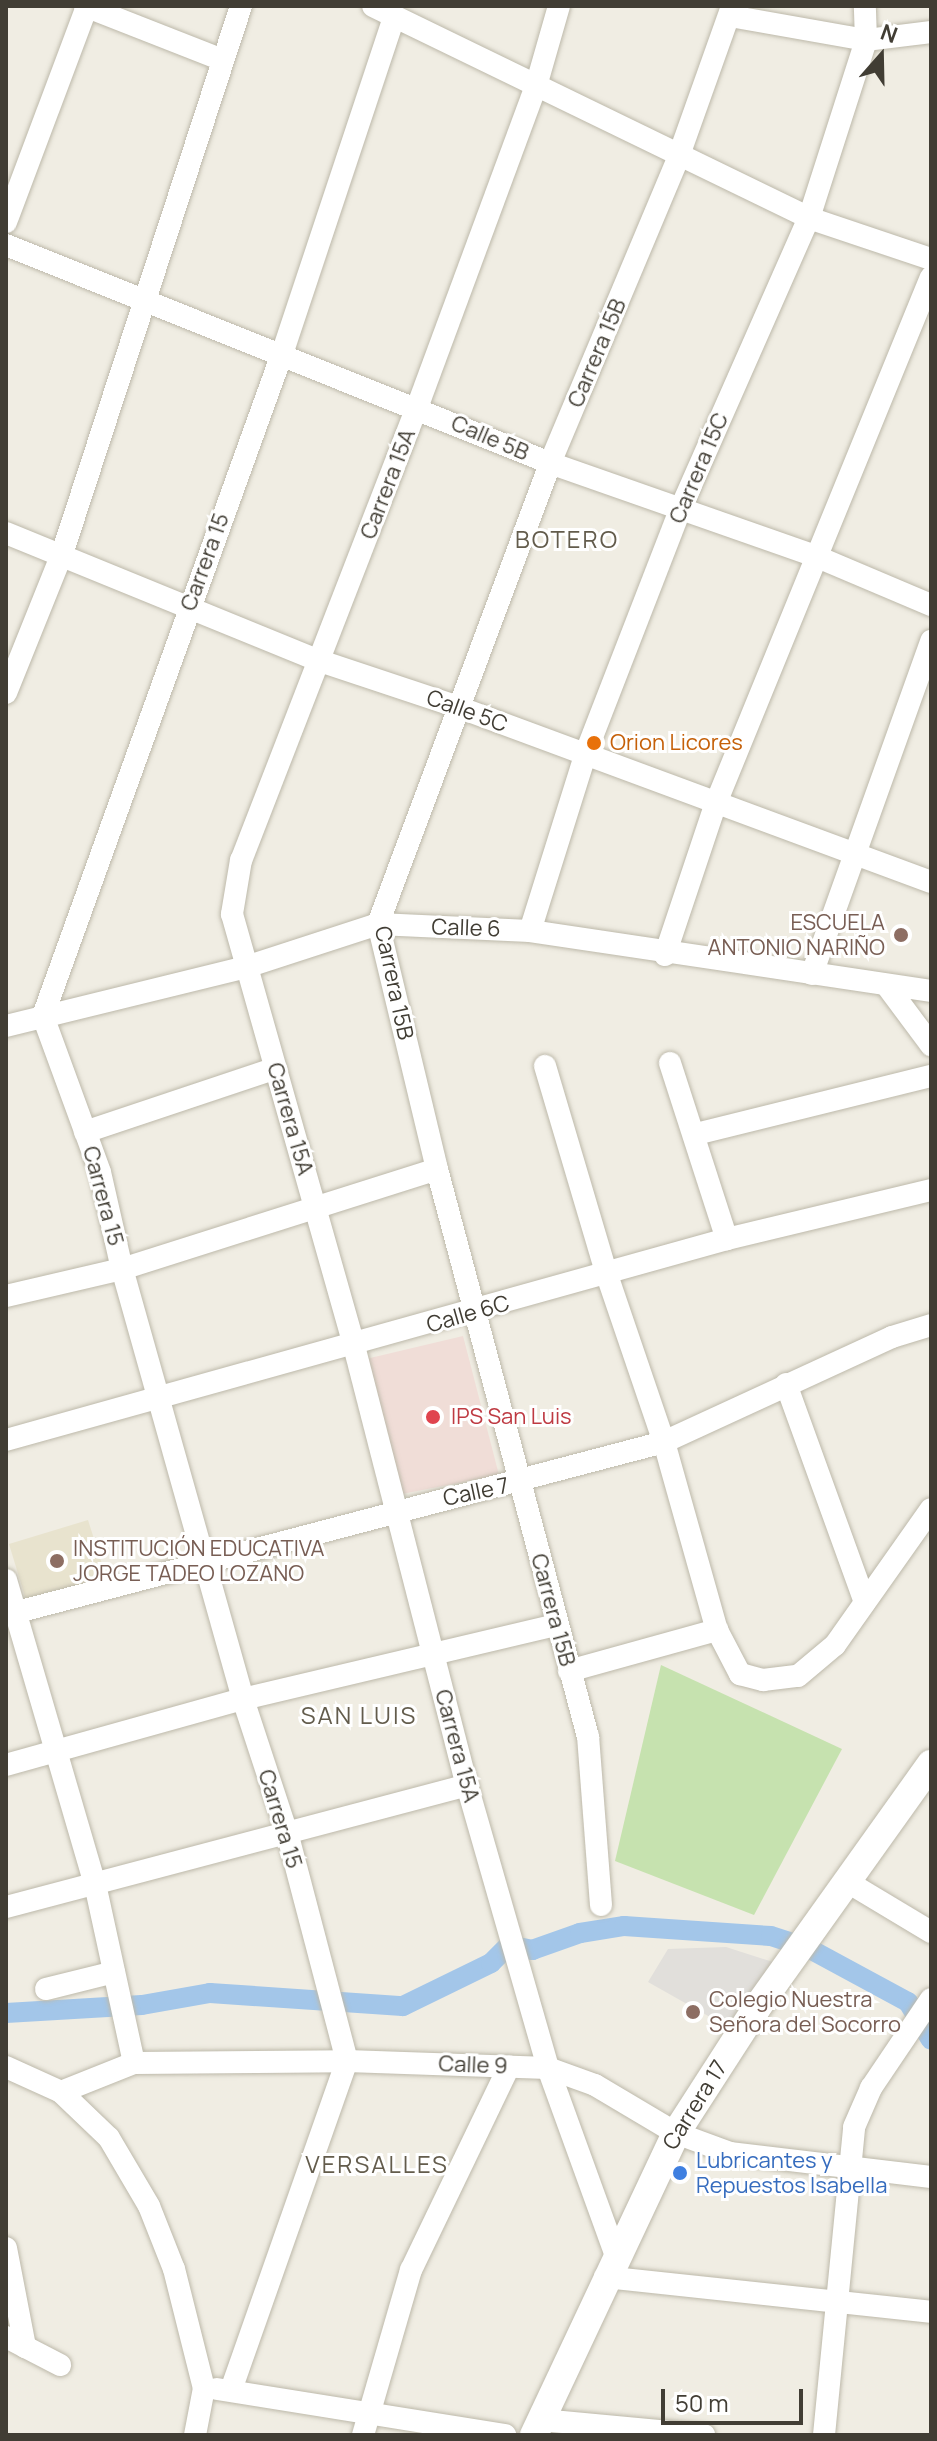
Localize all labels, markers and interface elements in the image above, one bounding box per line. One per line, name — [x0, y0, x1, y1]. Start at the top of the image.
north arrow — [841, 16, 921, 96]
text: N — [877, 17, 902, 50]
street label: Carrera 15B — [562, 295, 632, 411]
street label: Carrera 15C — [664, 409, 734, 527]
street label: Calle 5B — [447, 410, 533, 466]
street label: Carrera 15A — [355, 425, 421, 543]
street label: Carrera 15 — [175, 510, 235, 614]
district label: BOTERO — [515, 525, 619, 553]
street label: Calle 5C — [423, 684, 511, 738]
place label: Orion Licores — [610, 730, 743, 756]
marker: Orion Licores — [585, 734, 603, 752]
place label: ESCUELA ANTONIO NARIÑO — [707, 909, 885, 960]
street label: Calle 6 — [431, 914, 501, 942]
street label: Carrera 15B — [369, 924, 419, 1042]
marker: ESCUELA ANTONIO NARIÑO — [892, 926, 910, 944]
street label: Carrera 15A — [261, 1060, 319, 1178]
street label: Carrera 15 — [77, 1143, 129, 1249]
street label: Calle 6C — [424, 1290, 512, 1338]
place label: IPS San Luis — [451, 1404, 572, 1430]
marker: IPS San Luis — [422, 1406, 444, 1428]
street label: Calle 7 — [441, 1472, 511, 1512]
place label: INSTITUCIÓN EDUCATIVA JORGE TADEO LOZANO — [73, 1535, 324, 1586]
street label: Carrera 15B — [525, 1551, 581, 1669]
marker: INSTITUCIÓN EDUCATIVA JORGE TADEO LOZANO — [48, 1552, 66, 1570]
street label: Carrera 15A — [429, 1687, 485, 1805]
district label: SAN LUIS — [301, 1701, 417, 1729]
street label: Carrera 15 — [252, 1766, 308, 1872]
place label: Colegio Nuestra Señora del Socorro — [709, 1986, 901, 2038]
marker: Colegio Nuestra Señora del Socorro — [684, 2003, 702, 2021]
street label: Calle 9 — [438, 2051, 508, 2079]
street label: Carrera 17 — [657, 2056, 733, 2154]
place label: Lubricantes y Repuestos Isabella — [696, 2147, 887, 2198]
district label: VERSALLES — [305, 2150, 449, 2178]
marker: Lubricantes y Repuestos Isabella — [671, 2164, 689, 2182]
scale bar — [665, 2373, 807, 2423]
text: 50 m — [675, 2386, 729, 2419]

